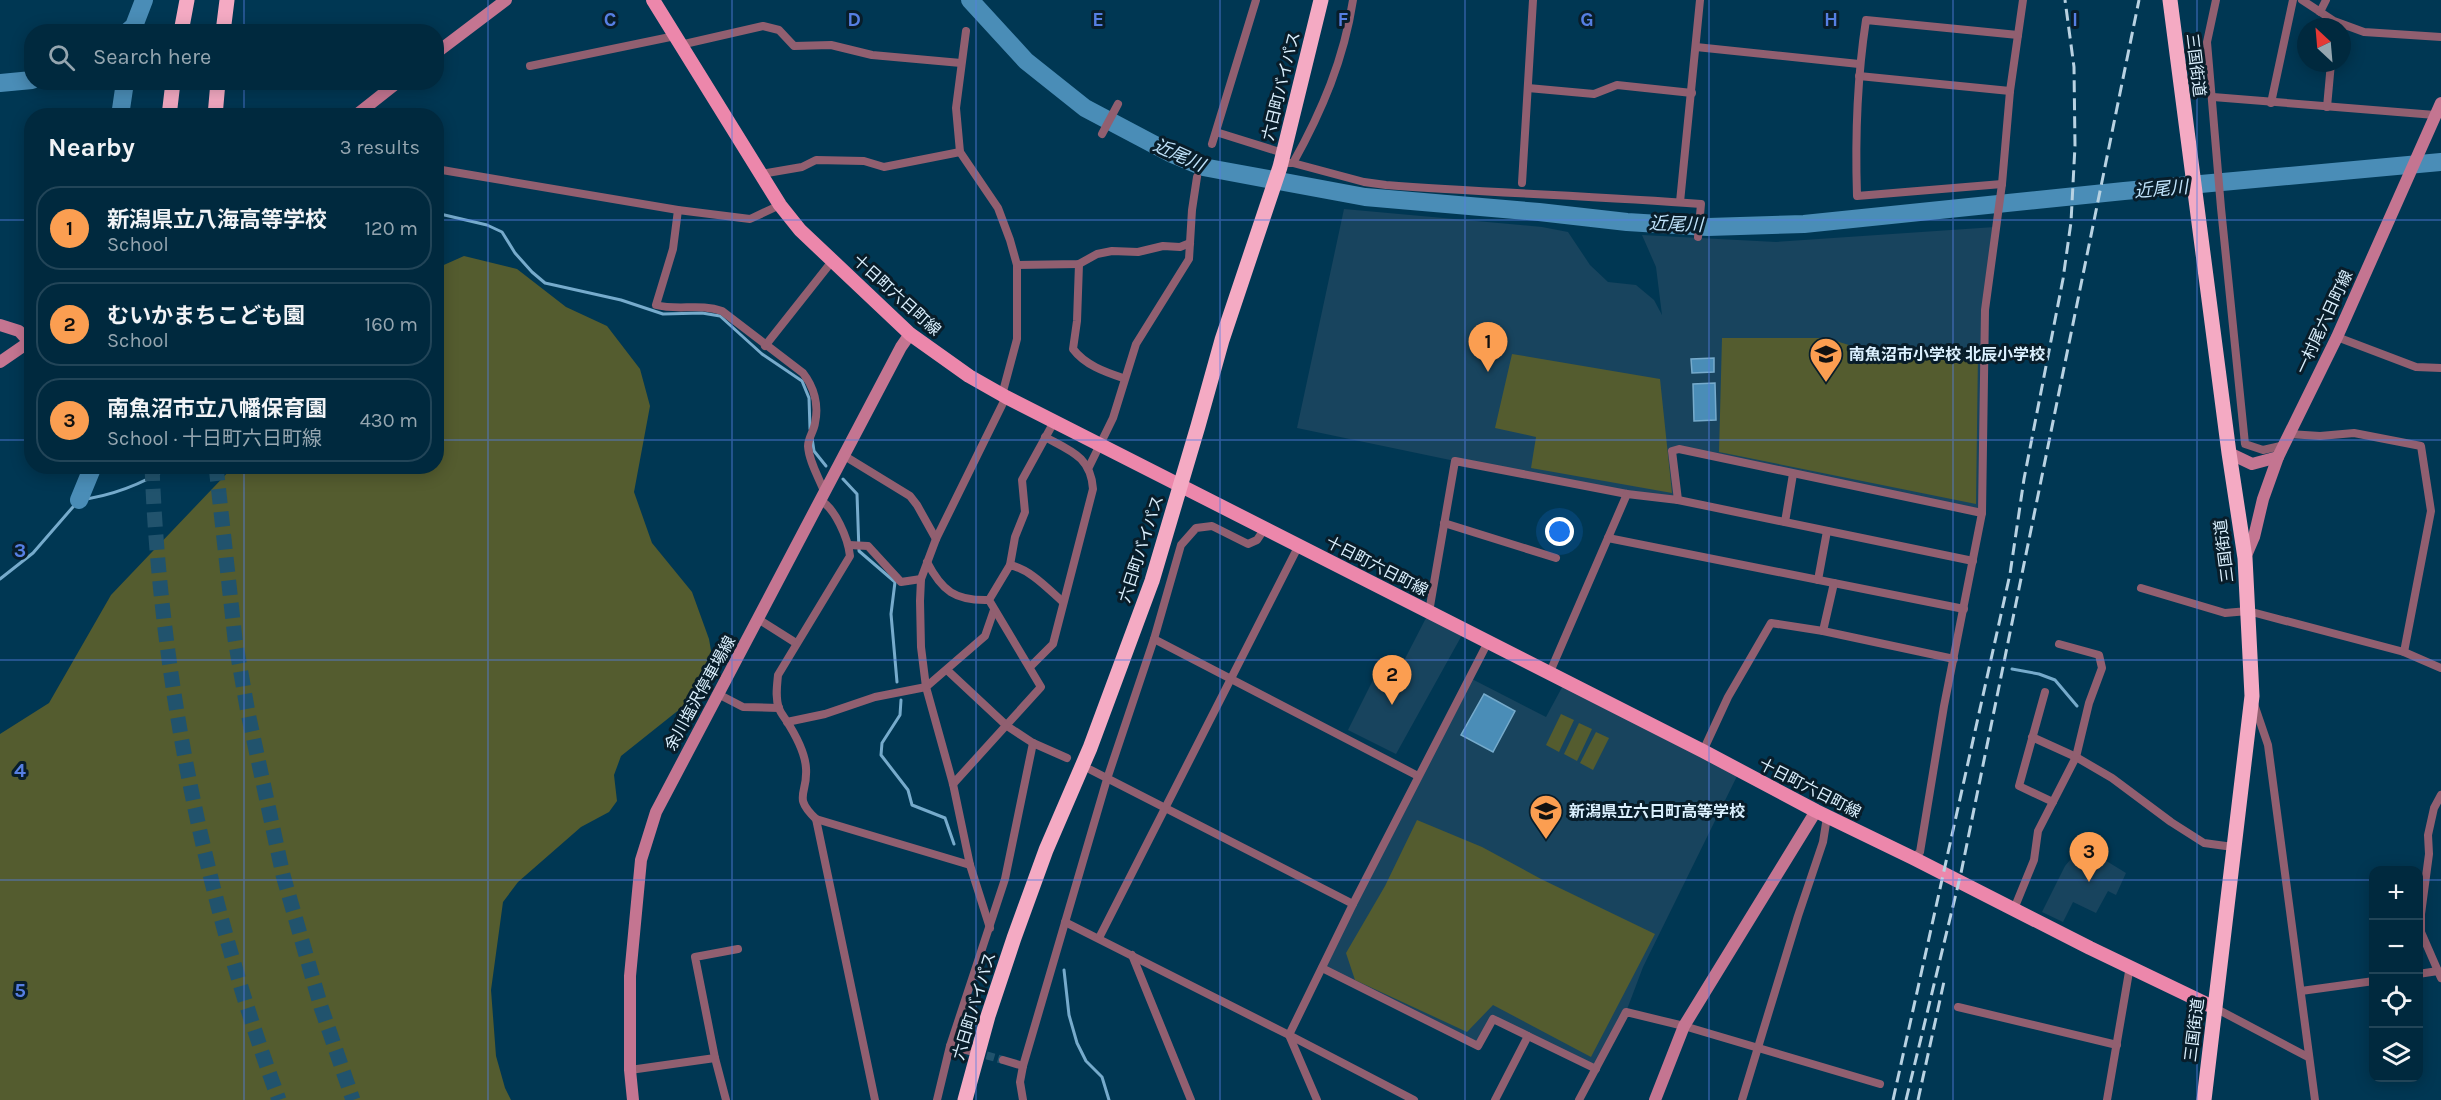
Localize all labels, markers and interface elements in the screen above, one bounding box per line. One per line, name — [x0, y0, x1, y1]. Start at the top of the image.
text: C — [604, 8, 616, 31]
text: D — [847, 8, 861, 31]
text: E — [1092, 8, 1104, 31]
text: F — [1338, 8, 1349, 31]
text: G — [1580, 8, 1594, 31]
text: H — [1824, 8, 1838, 31]
text: I — [2072, 8, 2078, 31]
north arrow — [2297, 18, 2351, 72]
search box — [24, 24, 444, 90]
street label: 六日町バイパス — [1258, 30, 1304, 142]
street label: 三国街道 — [2183, 32, 2209, 98]
icon: search — [45, 41, 78, 74]
text: Search here — [93, 44, 211, 70]
text: Nearby — [48, 132, 135, 163]
water label: 近尾川 — [1150, 134, 1210, 177]
text: 3 results — [340, 136, 420, 159]
water label: 近尾川 — [2133, 176, 2191, 202]
text: 新潟県立八海高等学校 — [107, 207, 327, 233]
water label: 近尾川 — [1649, 212, 1705, 236]
text: 1 — [66, 217, 73, 240]
text: 120 m — [364, 217, 418, 240]
text: School — [107, 233, 169, 256]
street label: 十日町六日町線 — [849, 250, 945, 340]
street label: 一村尾六日町線 — [2292, 267, 2356, 377]
text: むいかまちこども園 — [107, 303, 305, 329]
text: 2 — [63, 313, 76, 336]
text: 160 m — [365, 313, 418, 336]
pin: 1 — [1468, 322, 1508, 372]
text: School — [107, 329, 169, 352]
school or university icon: 南魚沼市小学校 北辰小学校 — [1808, 336, 1844, 383]
place label: 南魚沼市小学校 北辰小学校 — [1849, 345, 2045, 364]
text: 南魚沼市立八幡保育園 — [107, 396, 327, 422]
text: 3 — [63, 409, 76, 432]
text: 430 m — [360, 409, 418, 432]
text: School · 十日町六日町線 — [107, 427, 322, 450]
street label: 六日町バイパス — [1115, 493, 1167, 605]
your location — [1545, 517, 1574, 546]
street label: 三国街道 — [2211, 518, 2237, 584]
street label: 十日町六日町線 — [1323, 532, 1431, 600]
text: 3 — [14, 539, 26, 562]
street label: 余川塩沢停車場線 — [661, 632, 739, 754]
pin: 2 — [1372, 656, 1412, 705]
street label: 十日町六日町線 — [1756, 754, 1864, 822]
text: 4 — [14, 759, 26, 782]
school or university icon: 新潟県立六日町高等学校 — [1528, 793, 1564, 840]
place label: 新潟県立六日町高等学校 — [1569, 802, 1745, 821]
pin: 3 — [2070, 832, 2108, 882]
map controls — [2369, 866, 2423, 1082]
button: + — [2369, 866, 2423, 920]
button: − — [2369, 920, 2423, 974]
street label: 六日町バイパス — [949, 950, 999, 1062]
button: locate — [2369, 974, 2423, 1028]
text: 5 — [14, 979, 26, 1002]
street label: 三国街道 — [2181, 997, 2207, 1063]
button: layers — [2369, 1028, 2423, 1082]

